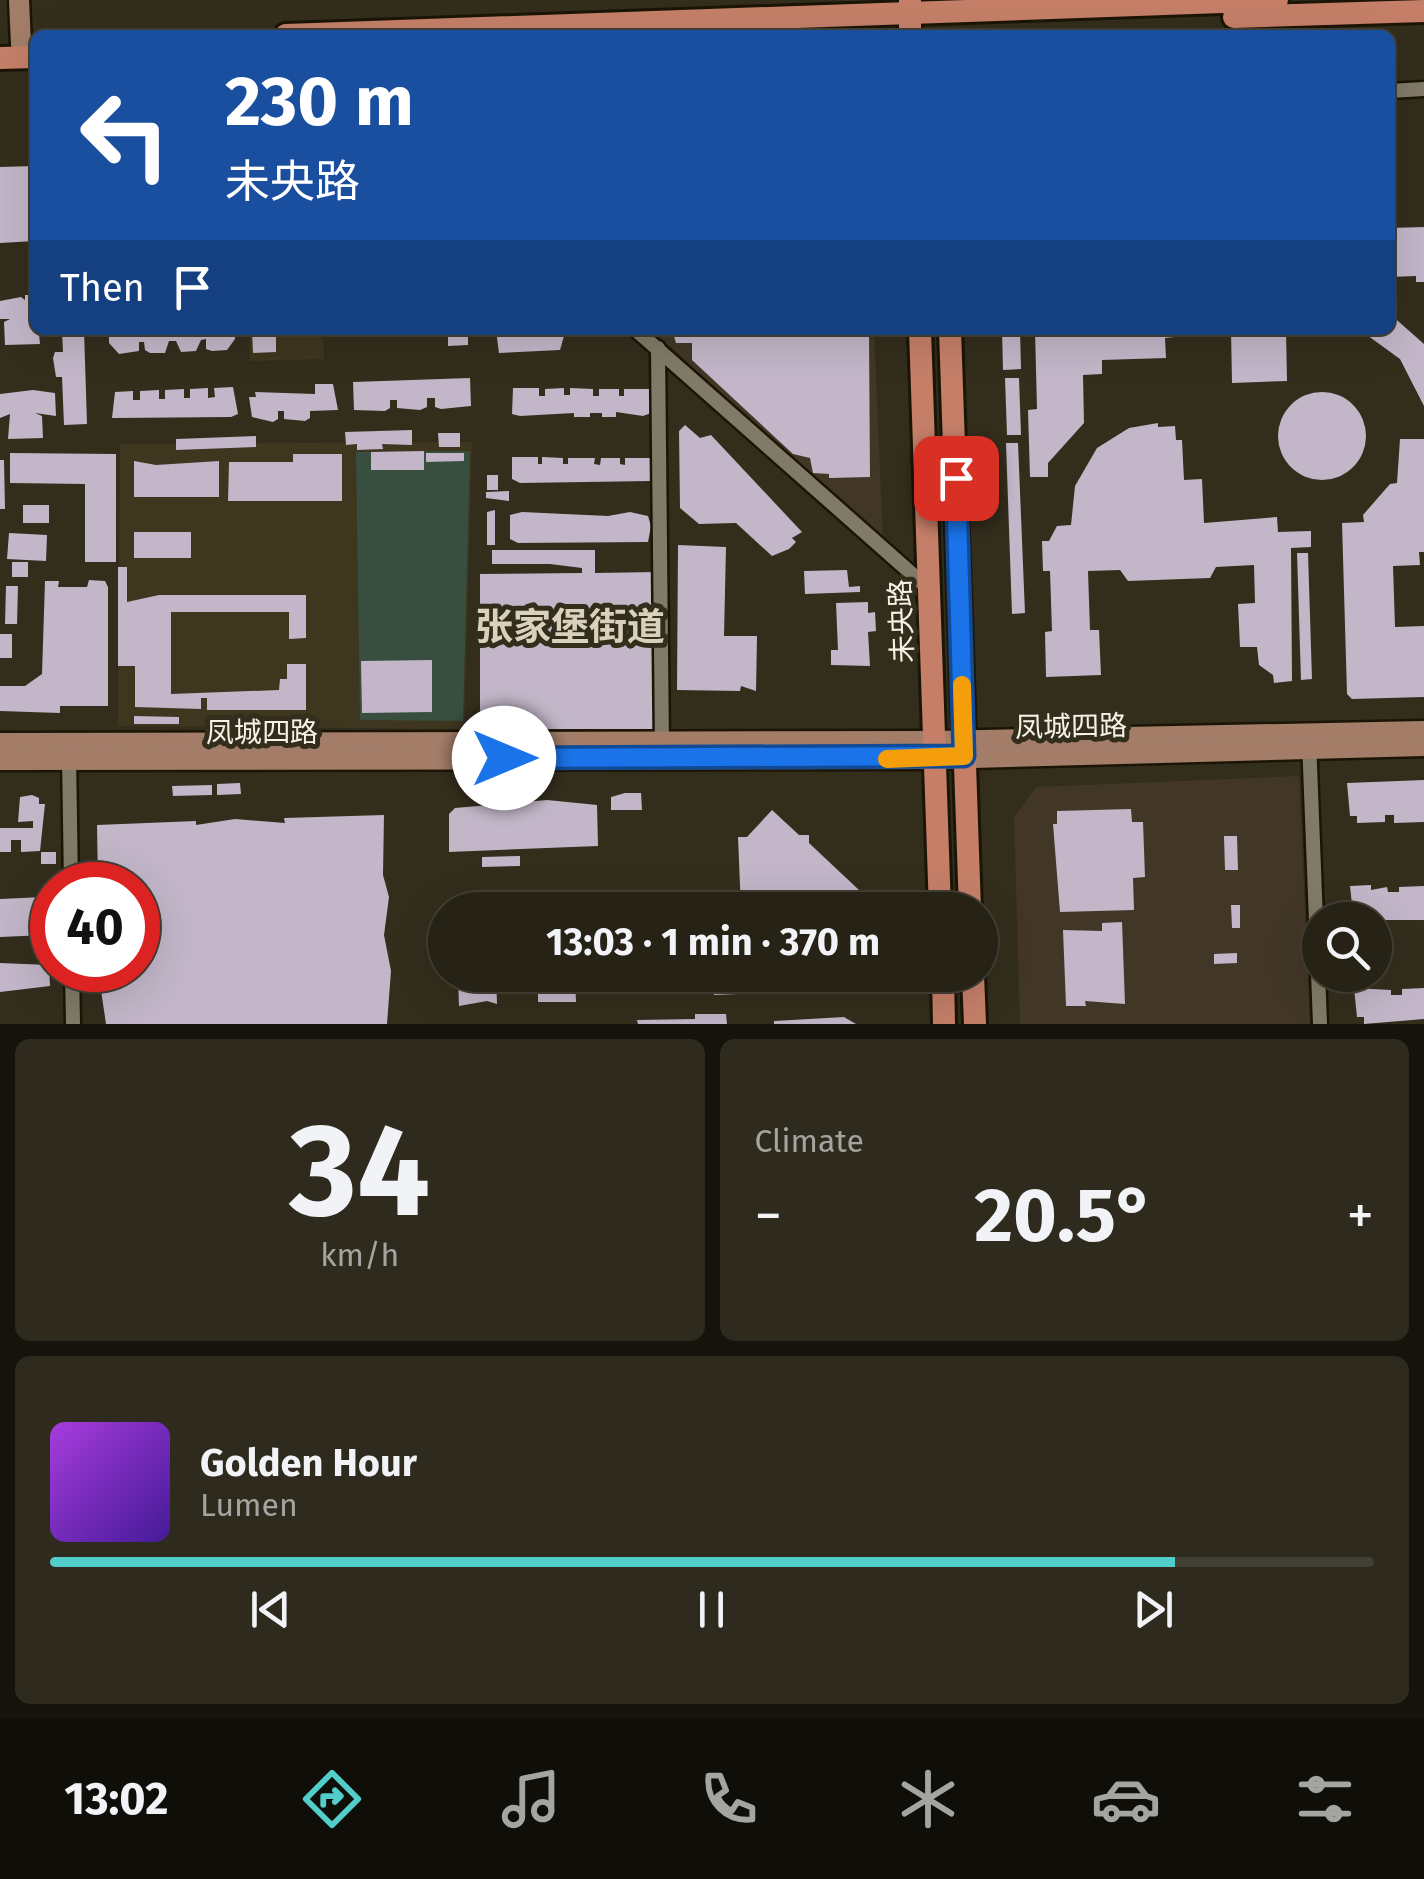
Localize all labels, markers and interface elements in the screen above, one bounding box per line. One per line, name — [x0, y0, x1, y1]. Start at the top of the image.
text: 230 m — [225, 60, 414, 144]
icon: left — [60, 70, 190, 200]
text: 未央路 — [225, 155, 360, 209]
icon: arrive — [165, 260, 220, 315]
text: Then — [60, 265, 145, 311]
pin — [914, 436, 999, 521]
icon: arrive — [929, 451, 984, 506]
street label: 未央路 — [884, 578, 919, 664]
district label: 张家堡街道 — [475, 604, 665, 650]
position arrow — [452, 706, 556, 810]
street label: 凤城四路 — [1015, 709, 1127, 744]
street label: 凤城四路 — [206, 716, 318, 749]
speed limit sign: 40 — [30, 862, 160, 992]
map controls — [1302, 902, 1392, 992]
button: search — [1302, 902, 1392, 992]
text: 13:03 · 1 min · 370 m — [546, 919, 880, 965]
text: 34 — [289, 1093, 430, 1249]
text: Climate — [755, 1122, 864, 1160]
text: 20.5° — [974, 1171, 1154, 1261]
text: − — [755, 1183, 782, 1249]
text: + — [1347, 1183, 1374, 1249]
text: km/h — [320, 1236, 399, 1274]
text: Golden Hour — [200, 1440, 417, 1486]
text: Lumen — [200, 1486, 298, 1524]
icon: previous — [243, 1582, 298, 1637]
icon: pause — [684, 1582, 739, 1637]
icon: next — [1126, 1582, 1181, 1637]
icon: directions — [297, 1764, 367, 1834]
icon: music — [496, 1764, 566, 1834]
icon: phone — [694, 1764, 764, 1834]
icon: climate — [893, 1764, 963, 1834]
icon: car — [1091, 1764, 1161, 1834]
icon: filters — [1290, 1764, 1360, 1834]
text: 13:02 — [64, 1772, 168, 1826]

